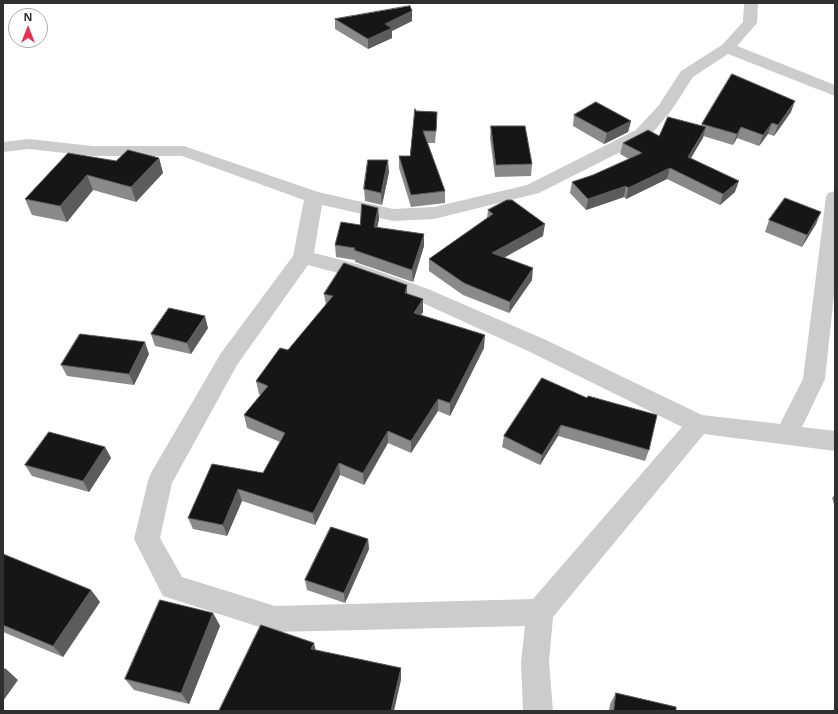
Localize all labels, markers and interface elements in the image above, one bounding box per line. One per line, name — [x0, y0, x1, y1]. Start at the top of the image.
north arrow — [8, 8, 48, 48]
text: N — [24, 9, 32, 24]

